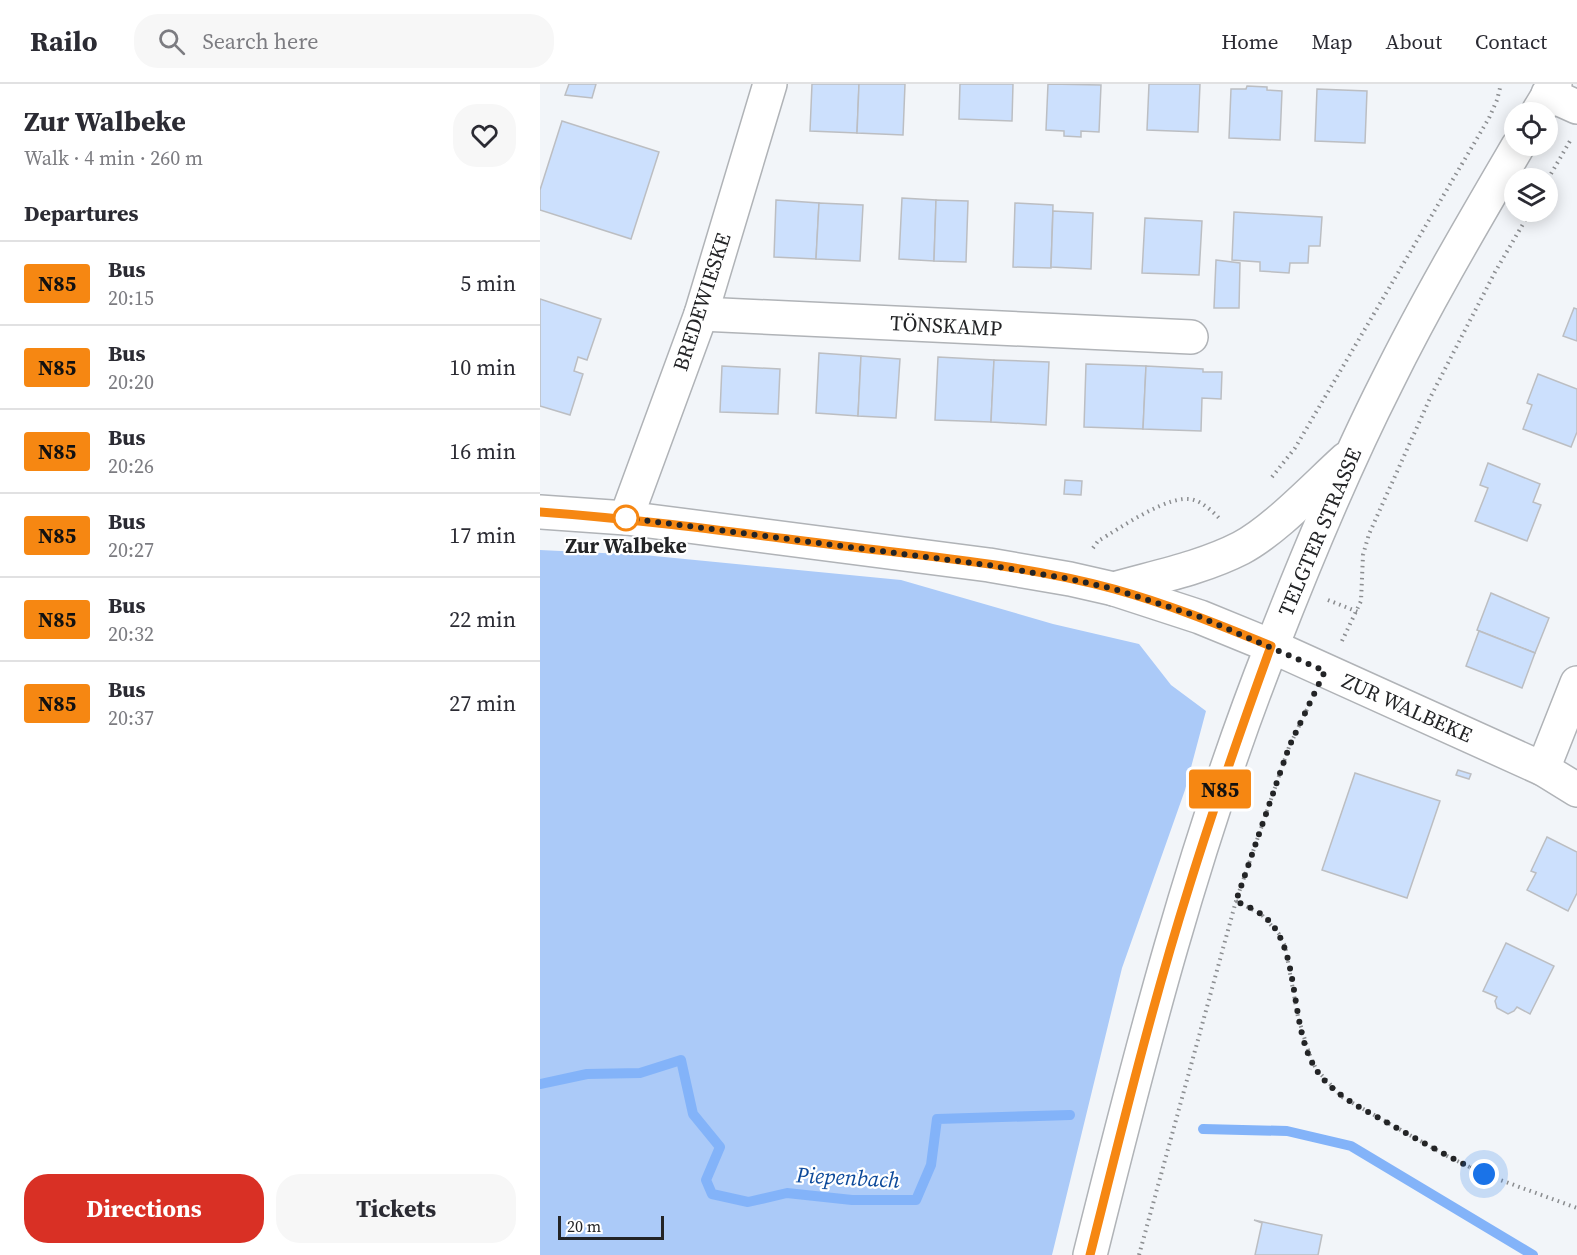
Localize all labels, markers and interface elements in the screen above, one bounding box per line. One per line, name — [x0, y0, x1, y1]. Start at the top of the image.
search box — [134, 14, 554, 68]
text: Railo — [30, 22, 98, 60]
icon: search — [155, 25, 188, 58]
text: Search here — [203, 26, 319, 56]
text: Home — [1221, 27, 1279, 56]
text: Map — [1312, 27, 1353, 56]
text: About — [1386, 27, 1442, 56]
text: Contact — [1475, 27, 1547, 56]
text: Zur Walbeke — [24, 102, 186, 140]
map controls — [1504, 102, 1558, 222]
button: locate — [1504, 102, 1558, 156]
button: heart — [453, 104, 516, 167]
text: Walk · 4 min · 260 m — [24, 144, 203, 172]
button: layers — [1504, 168, 1558, 222]
text: Departures — [24, 198, 138, 228]
street label: BREDEWIESKE — [666, 229, 737, 375]
text: Bus — [108, 254, 145, 284]
text: 5 min — [460, 268, 516, 298]
text: N85 — [38, 269, 76, 298]
text: 20:15 — [108, 284, 154, 312]
street label: TÖNSKAMP — [889, 308, 1003, 343]
text: Bus — [108, 338, 145, 368]
text: 10 min — [449, 352, 516, 382]
text: N85 — [38, 353, 76, 382]
text: 20:20 — [108, 368, 154, 396]
text: Bus — [108, 422, 145, 452]
text: 16 min — [449, 436, 516, 466]
text: N85 — [38, 437, 76, 466]
street label: TELGTER STRASSE — [1271, 443, 1368, 620]
text: 20:26 — [108, 452, 154, 480]
marker: Zur Walbeke — [613, 505, 639, 531]
text: Bus — [108, 506, 145, 536]
text: 17 min — [449, 520, 516, 550]
text: N85 — [38, 521, 76, 550]
place label: Zur Walbeke — [565, 531, 687, 560]
text: 20:27 — [108, 536, 154, 564]
text: Bus — [108, 590, 145, 620]
text: 22 min — [449, 604, 516, 634]
text: N85 — [38, 605, 76, 634]
text: 20:32 — [108, 620, 154, 648]
street label: ZUR WALBEKE — [1337, 666, 1477, 749]
text: Bus — [108, 674, 145, 704]
text: 27 min — [449, 688, 516, 718]
text: N85 — [38, 689, 76, 718]
text: 20:37 — [108, 704, 154, 732]
line badge: N85 — [1186, 770, 1254, 808]
text: N85 — [1201, 775, 1239, 804]
water label: Piepenbach — [794, 1159, 901, 1195]
your location — [1469, 1159, 1499, 1189]
button: Directions — [24, 1174, 264, 1243]
button: Tickets — [276, 1174, 516, 1243]
scale bar — [558, 1213, 664, 1240]
text: 20 m — [567, 1215, 601, 1237]

